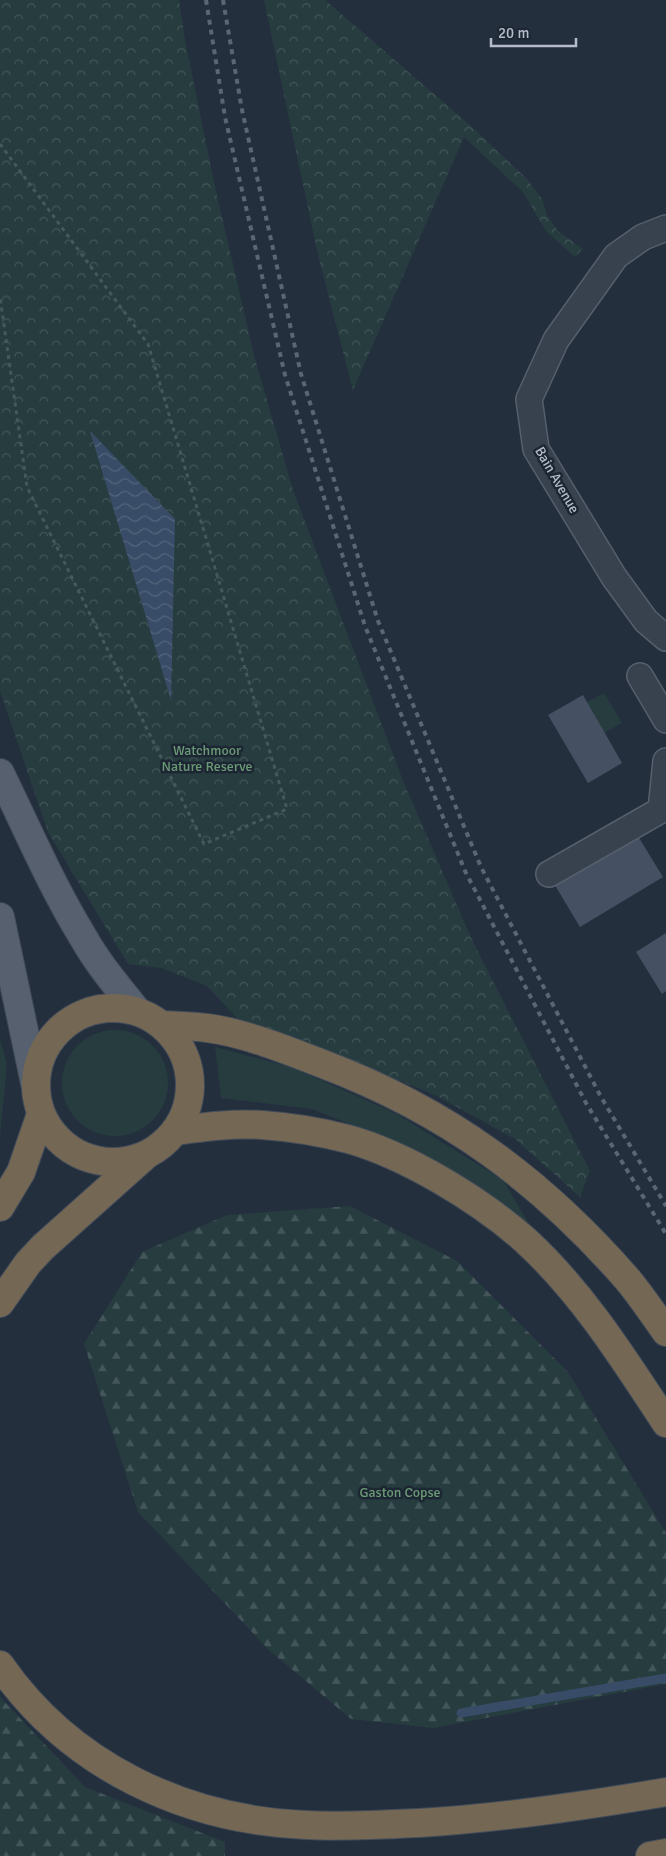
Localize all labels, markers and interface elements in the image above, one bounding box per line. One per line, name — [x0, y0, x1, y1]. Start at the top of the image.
scale bar — [491, 15, 576, 47]
text: 20 m — [498, 24, 529, 42]
street label: Bain Avenue — [531, 444, 583, 516]
park label: Watchmoor Nature Reserve — [161, 742, 253, 775]
park label: Gaston Copse — [359, 1484, 441, 1501]

